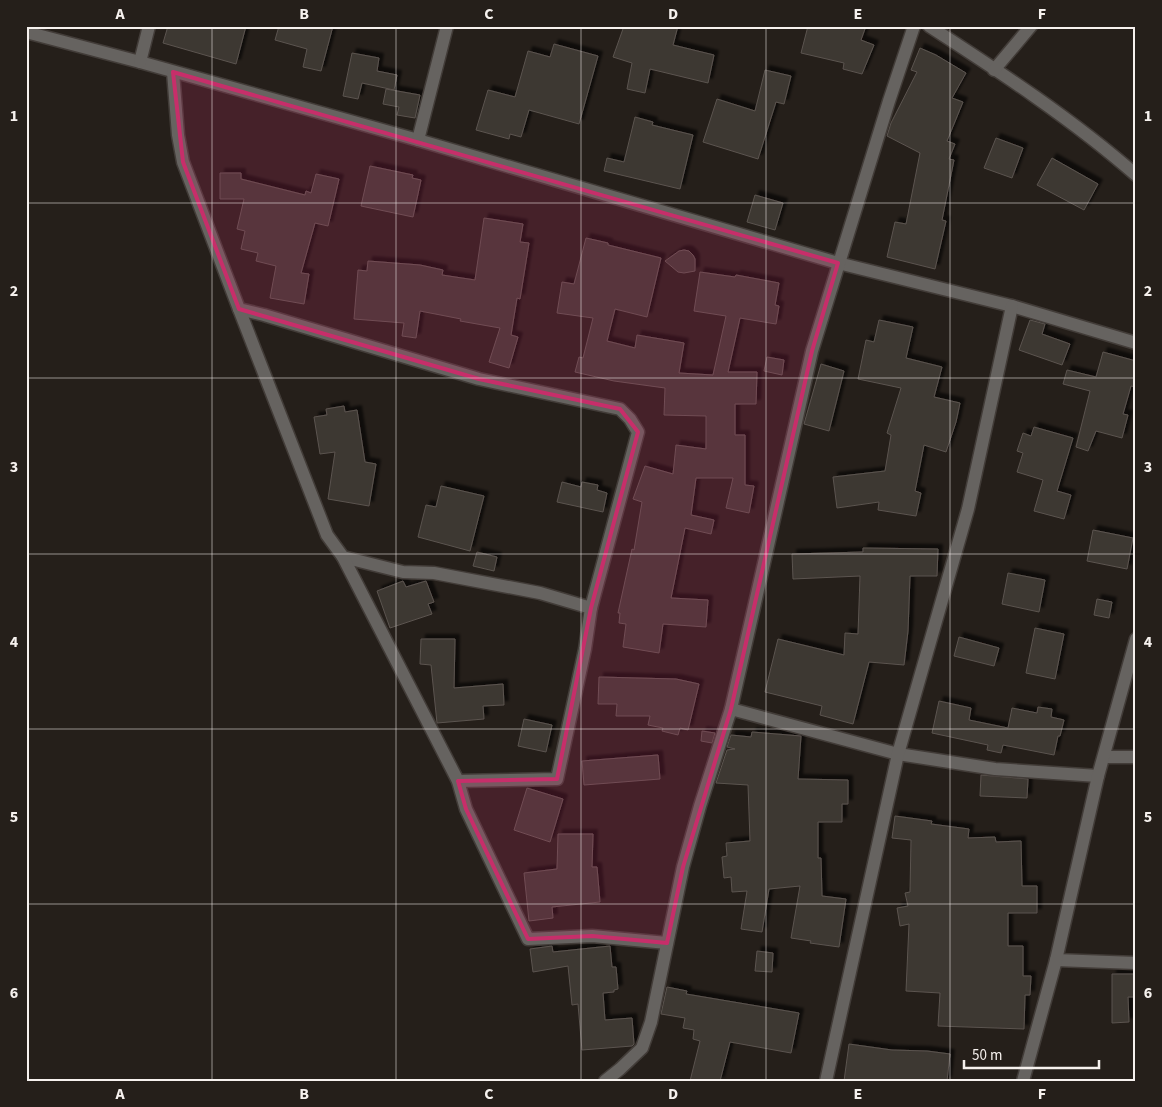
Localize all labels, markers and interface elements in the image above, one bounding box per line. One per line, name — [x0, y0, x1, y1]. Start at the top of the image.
text: A — [114, 3, 125, 25]
text: B — [299, 3, 309, 25]
text: C — [484, 3, 494, 25]
text: D — [668, 3, 678, 25]
text: E — [854, 3, 862, 25]
text: F — [1038, 3, 1046, 25]
text: 1 — [10, 105, 18, 127]
text: 1 — [1144, 105, 1152, 127]
text: 2 — [10, 280, 18, 302]
text: 2 — [1144, 280, 1152, 302]
text: 3 — [10, 456, 18, 478]
text: 3 — [1144, 456, 1152, 478]
text: 4 — [10, 631, 19, 653]
text: 4 — [1144, 631, 1153, 653]
text: 5 — [10, 806, 18, 828]
text: 5 — [1144, 806, 1152, 828]
text: 6 — [10, 982, 18, 1004]
text: 6 — [1144, 982, 1152, 1004]
scale bar — [964, 1037, 1100, 1069]
text: 50 m — [972, 1045, 1002, 1066]
text: A — [114, 1083, 125, 1105]
text: B — [299, 1083, 309, 1105]
text: C — [484, 1083, 494, 1105]
text: D — [668, 1083, 678, 1105]
text: E — [854, 1083, 862, 1105]
text: F — [1038, 1083, 1046, 1105]

